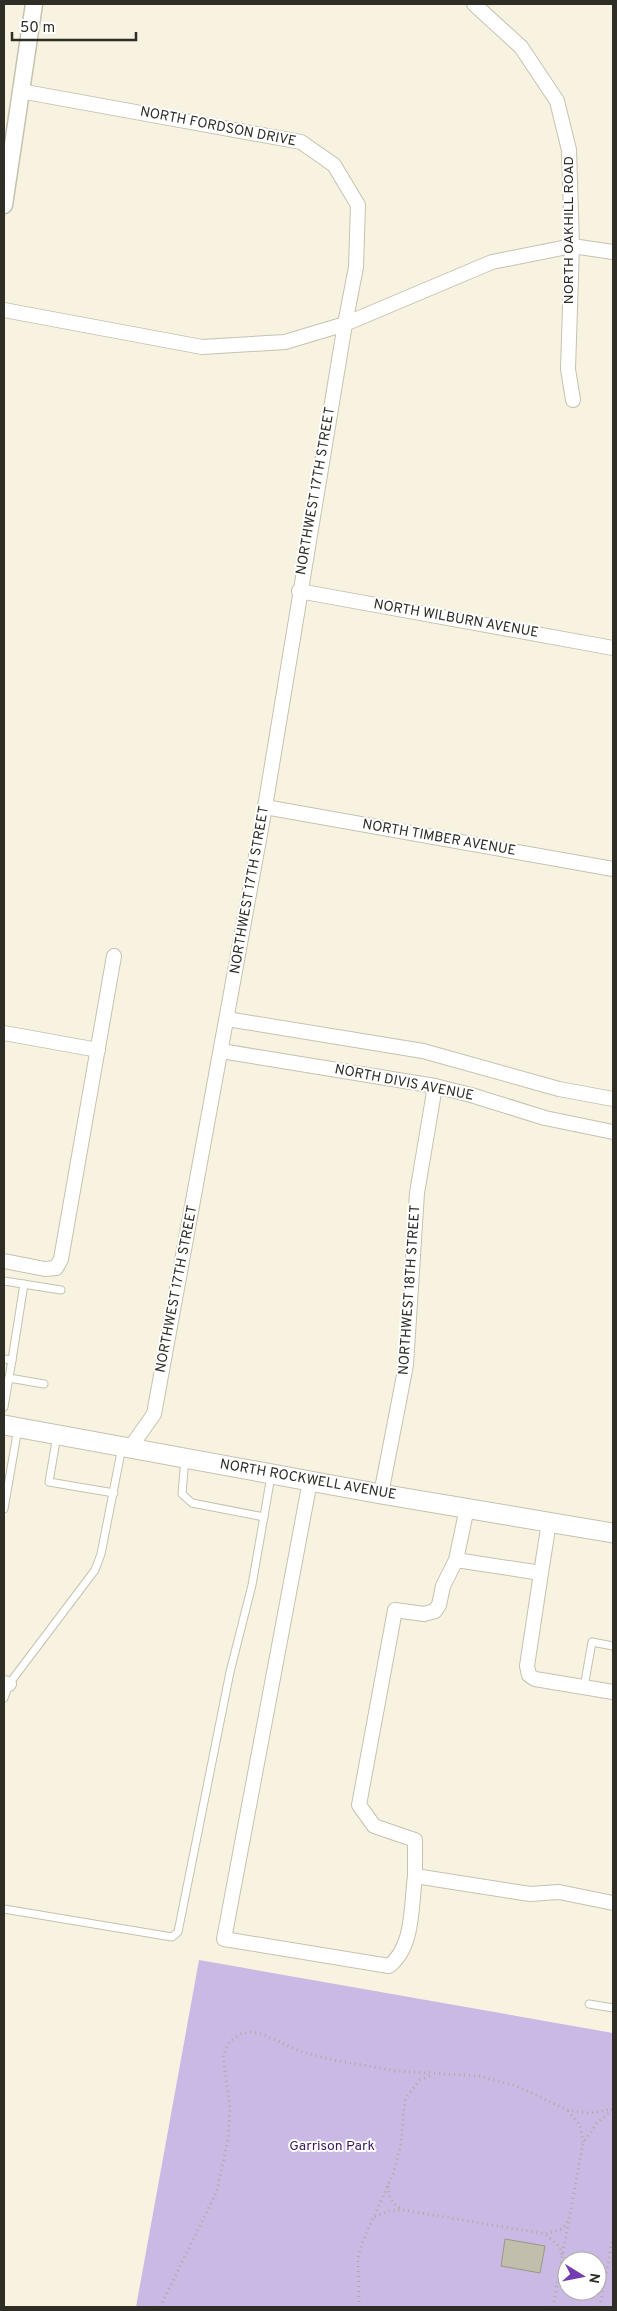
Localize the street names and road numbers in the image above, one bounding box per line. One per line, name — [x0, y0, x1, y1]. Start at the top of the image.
street label: NORTH FORDSON DRIVE — [138, 104, 298, 150]
street label: NORTH OAKHILL ROAD — [561, 156, 578, 304]
street label: NORTHWEST 17TH STREET — [293, 406, 339, 576]
street label: NORTH WILBURN AVENUE — [372, 596, 540, 642]
street label: NORTHWEST 17TH STREET — [227, 805, 273, 975]
street label: NORTH TIMBER AVENUE — [361, 816, 517, 860]
street label: NORTH DIVIS AVENUE — [333, 1061, 475, 1105]
street label: NORTHWEST 17TH STREET — [152, 1204, 202, 1374]
street label: NORTHWEST 18TH STREET — [396, 1204, 424, 1376]
street label: NORTH ROCKWELL AVENUE — [218, 1456, 398, 1504]

